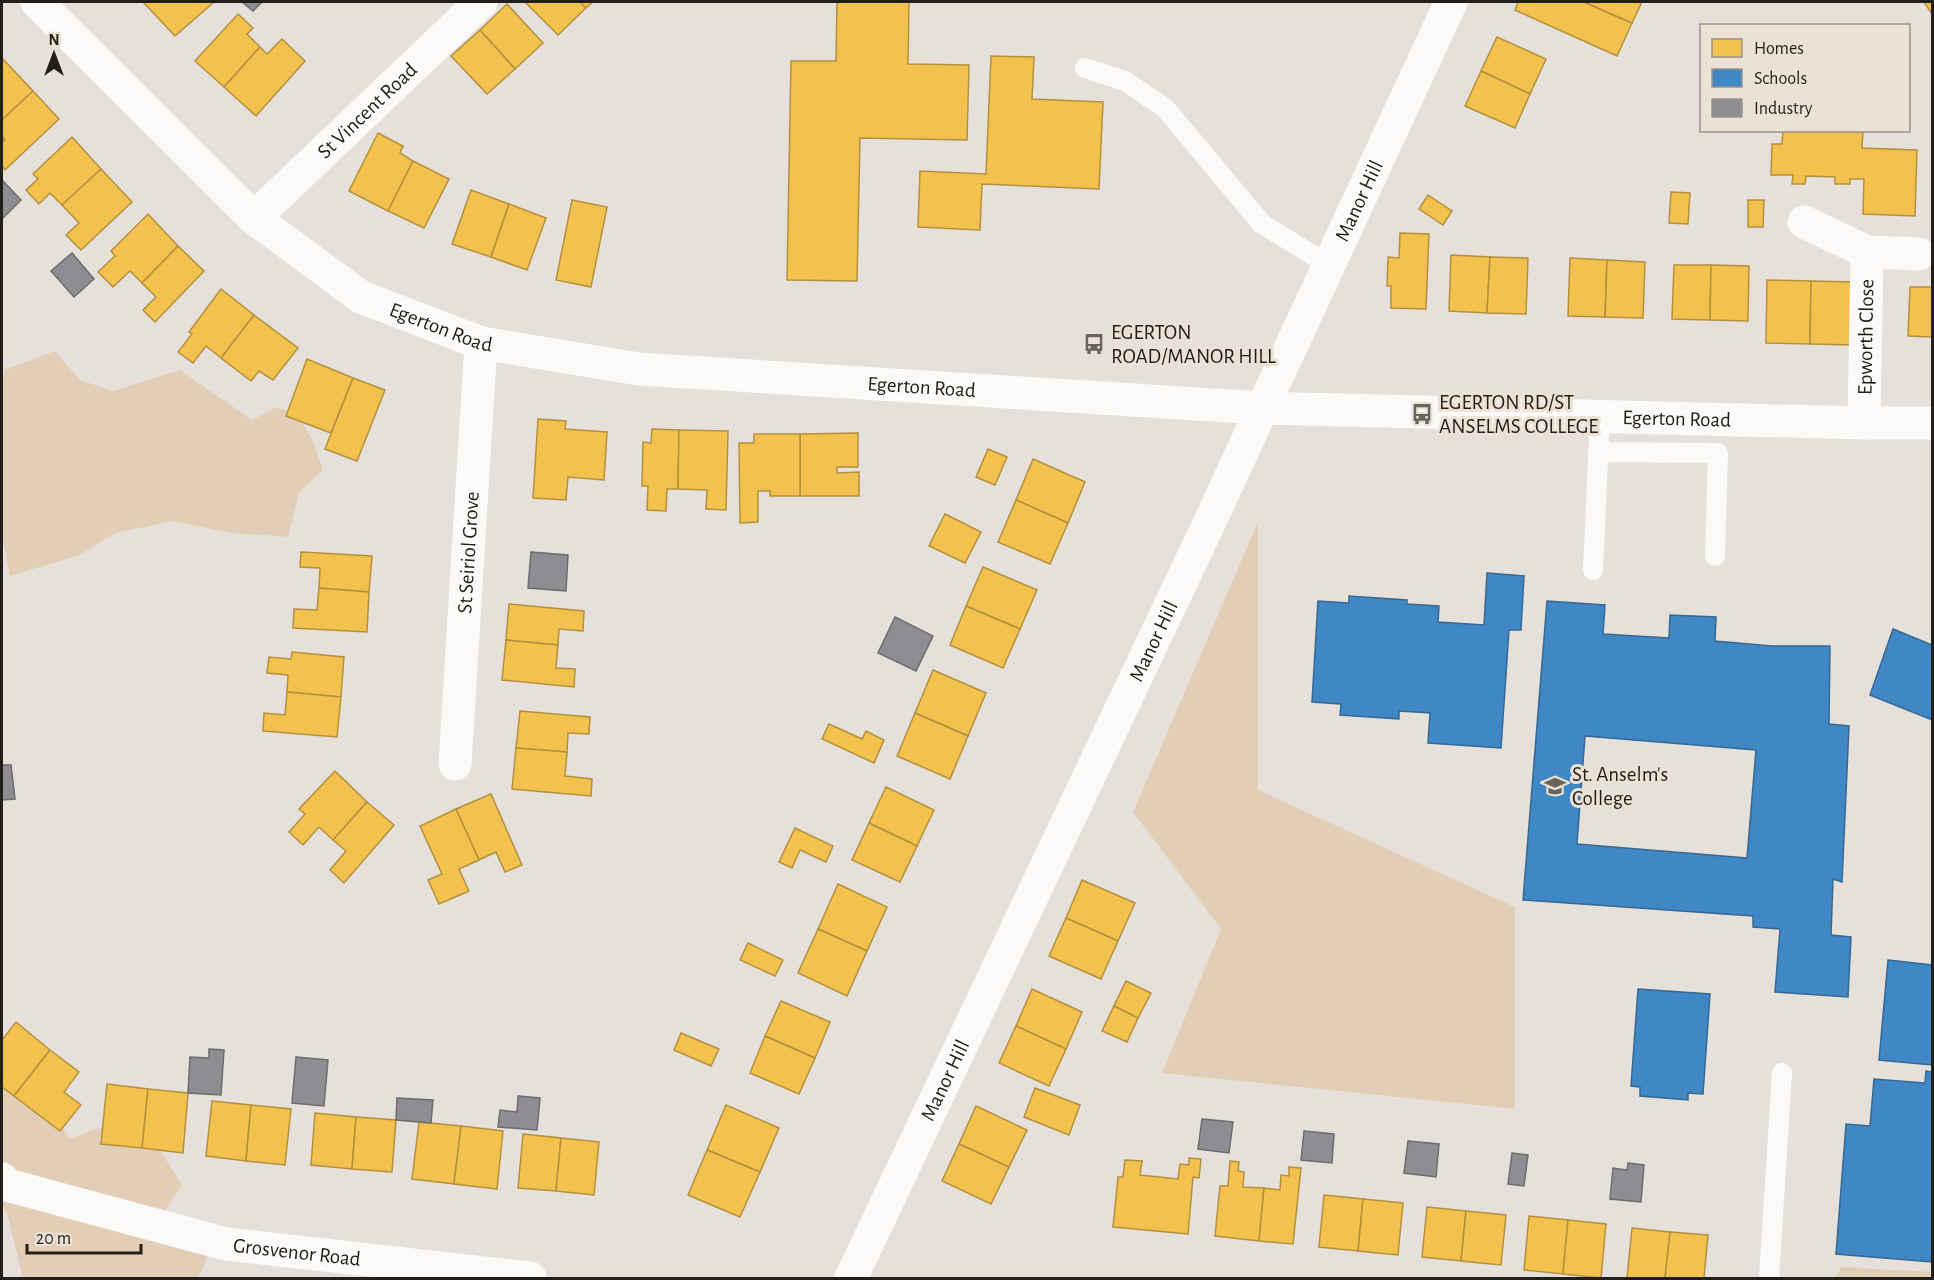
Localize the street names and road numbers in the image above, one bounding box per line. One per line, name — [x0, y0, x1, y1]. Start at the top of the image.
street label: St Vincent Road — [313, 58, 421, 162]
street label: Manor Hill — [1331, 157, 1387, 245]
street label: Epworth Close — [1854, 279, 1877, 395]
street label: Egerton Road — [387, 298, 494, 355]
street label: Egerton Road — [867, 373, 977, 401]
street label: Egerton Road — [1622, 406, 1731, 430]
street label: St Seiriol Grove — [454, 491, 482, 614]
street label: Manor Hill — [1125, 597, 1181, 685]
street label: Manor Hill — [917, 1036, 973, 1124]
street label: Grosvenor Road — [232, 1234, 362, 1270]

